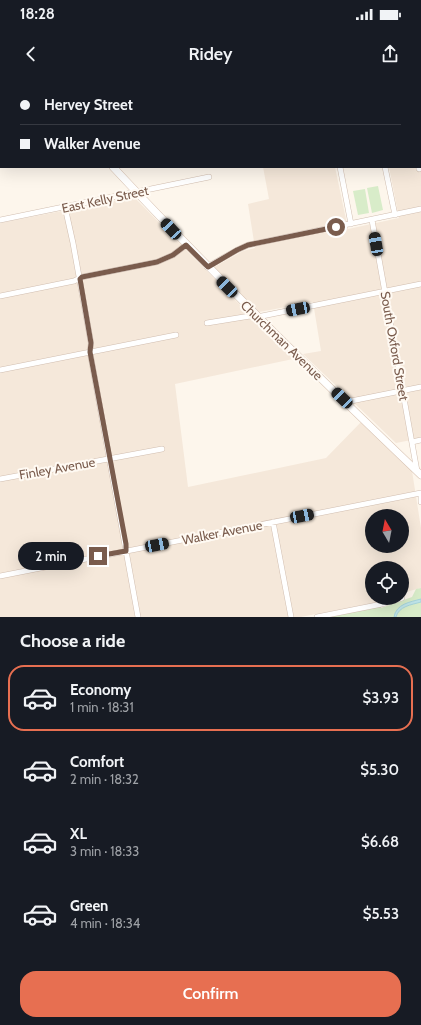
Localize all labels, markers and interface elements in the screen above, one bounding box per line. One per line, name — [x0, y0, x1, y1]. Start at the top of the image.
text: 18:28 — [20, 5, 55, 23]
icon: back — [20, 43, 42, 65]
text: Ridey — [189, 43, 232, 65]
icon: share — [379, 43, 401, 65]
text: Hervey Street — [44, 96, 133, 114]
text: Walker Avenue — [44, 135, 140, 153]
street label: East Kelly Street — [60, 182, 151, 216]
car — [158, 216, 184, 242]
route start — [327, 218, 345, 236]
car — [368, 231, 384, 257]
car — [214, 274, 240, 300]
street label: South Oxford Street — [378, 290, 413, 403]
street label: Churchman Avenue — [238, 297, 327, 383]
car — [285, 301, 311, 317]
car — [329, 385, 355, 411]
street label: Finley Avenue — [18, 453, 97, 483]
car — [289, 508, 315, 524]
north arrow — [365, 509, 409, 553]
map controls — [365, 509, 409, 605]
street label: Walker Avenue — [180, 516, 264, 548]
car — [144, 537, 170, 553]
callout: 2 min — [18, 542, 84, 570]
route end — [89, 547, 107, 565]
text: 2 min — [35, 548, 67, 564]
button: locate — [365, 561, 409, 605]
text: Choose a ride — [20, 630, 125, 652]
icon: car — [22, 680, 58, 716]
text: Economy — [70, 681, 131, 699]
text: $3.93 — [363, 689, 399, 707]
text: 1 min · 18:31 — [70, 699, 134, 715]
icon: car — [22, 752, 58, 788]
text: Comfort — [70, 753, 124, 771]
text: $5.30 — [360, 761, 399, 779]
text: 2 min · 18:32 — [70, 771, 139, 787]
icon: car — [22, 824, 58, 860]
text: XL — [70, 825, 87, 843]
text: $6.68 — [361, 833, 399, 851]
text: 3 min · 18:33 — [70, 843, 139, 859]
icon: car — [22, 896, 58, 932]
text: Green — [70, 897, 108, 915]
text: $5.53 — [363, 905, 399, 923]
text: 4 min · 18:34 — [70, 915, 140, 931]
button: Confirm — [20, 971, 401, 1017]

